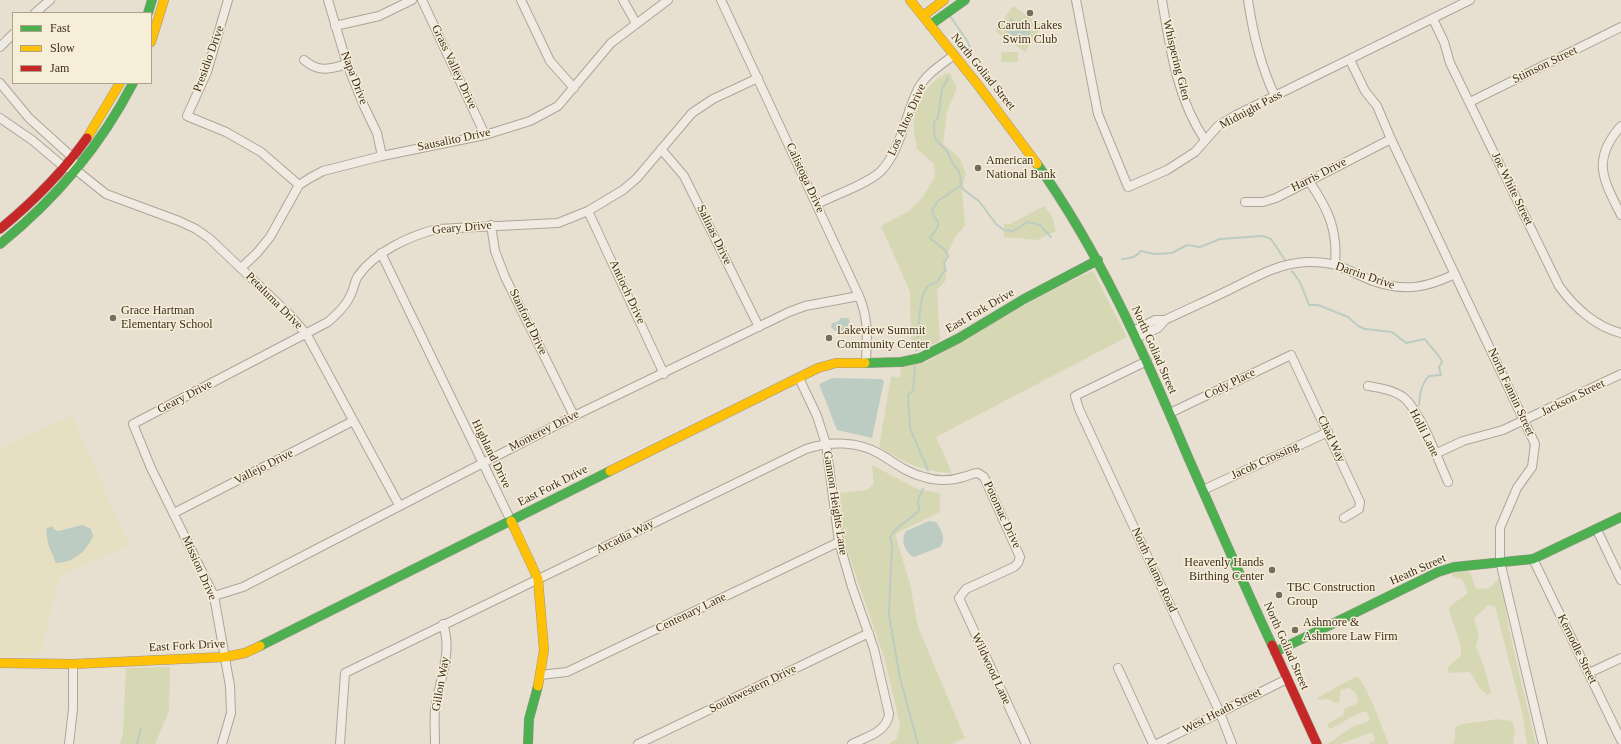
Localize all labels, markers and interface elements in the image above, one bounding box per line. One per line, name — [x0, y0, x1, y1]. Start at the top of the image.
marker: Caruth Lakes Swim Club — [1025, 8, 1035, 18]
legend — [12, 12, 152, 84]
street label: Whispering Glen — [1159, 18, 1193, 102]
place label: Caruth Lakes Swim Club — [998, 19, 1062, 47]
text: Fast — [50, 21, 70, 35]
street label: Grass Valley Drive — [428, 23, 480, 111]
street label: Presidio Drive — [190, 24, 228, 94]
street label: North Goliad Street — [948, 31, 1018, 113]
text: Slow — [50, 41, 75, 55]
street label: Stimson Street — [1510, 43, 1580, 87]
street label: Napa Drive — [337, 49, 371, 107]
text: Jam — [50, 61, 69, 75]
street label: Los Altos Drive — [885, 82, 929, 158]
street label: Midnight Pass — [1217, 87, 1285, 133]
street label: Sausalito Drive — [416, 125, 492, 155]
street label: Calistoga Drive — [782, 141, 828, 215]
street label: Joe White Street — [1488, 150, 1536, 228]
place label: American National Bank — [986, 154, 1056, 182]
street label: Harris Drive — [1289, 155, 1349, 195]
marker: American National Bank — [973, 163, 983, 173]
street label: Salinas Drive — [693, 203, 735, 267]
street label: Geary Drive — [432, 218, 492, 238]
street label: Antioch Drive — [606, 258, 648, 326]
street label: Darrin Drive — [1334, 259, 1396, 293]
street label: Petaluma Drive — [242, 269, 306, 333]
street label: East Fork Drive — [943, 286, 1017, 336]
street label: Stanford Drive — [506, 287, 550, 357]
place label: Grace Hartman Elementary School — [121, 304, 213, 332]
street label: North Goliad Street — [1128, 304, 1180, 396]
marker: Grace Hartman Elementary School — [108, 313, 118, 323]
place label: Lakeview Summit Community Center — [837, 324, 929, 352]
marker: Lakeview Summit Community Center — [824, 333, 834, 343]
street label: North Fannin Street — [1484, 346, 1538, 438]
street label: Cody Place — [1202, 365, 1258, 403]
street label: Jackson Street — [1539, 376, 1607, 420]
street label: Geary Drive — [155, 377, 215, 417]
street label: Monterey Drive — [506, 407, 582, 455]
street label: Holli Lane — [1406, 407, 1442, 459]
street label: Chad Way — [1314, 413, 1348, 465]
street label: Highland Drive — [468, 417, 514, 491]
street label: Jacob Crossing — [1229, 439, 1301, 483]
street label: Vallejo Drive — [232, 446, 296, 488]
street label: Gannon Heights Lane — [820, 450, 850, 556]
street label: East Fork Drive — [516, 462, 590, 510]
street label: Potomac Drive — [980, 479, 1024, 551]
street label: Arcadia Way — [594, 517, 656, 557]
street label: North Alamo Road — [1128, 525, 1180, 615]
street label: Mission Drive — [178, 534, 220, 602]
street label: Heath Street — [1388, 551, 1448, 589]
place label: Heavenly Hands Birthing Center — [1184, 556, 1264, 584]
marker: Heavenly Hands Birthing Center — [1267, 565, 1277, 575]
place label: TBC Construction Group — [1287, 581, 1375, 609]
street label: Centenary Lane — [654, 590, 728, 636]
marker: TBC Construction Group — [1274, 590, 1284, 600]
street label: North Goliad Street — [1260, 600, 1312, 692]
street label: Kernodle Street — [1554, 612, 1600, 686]
place label: Ashmore & Ashmore Law Firm — [1303, 616, 1398, 644]
marker: Ashmore & Ashmore Law Firm — [1290, 625, 1300, 635]
street label: Wildwood Lane — [968, 631, 1014, 707]
street label: East Fork Drive — [148, 637, 226, 655]
street label: Gillon Way — [429, 655, 453, 713]
street label: Southwestern Drive — [707, 662, 799, 716]
street label: West Heath Street — [1180, 685, 1264, 737]

